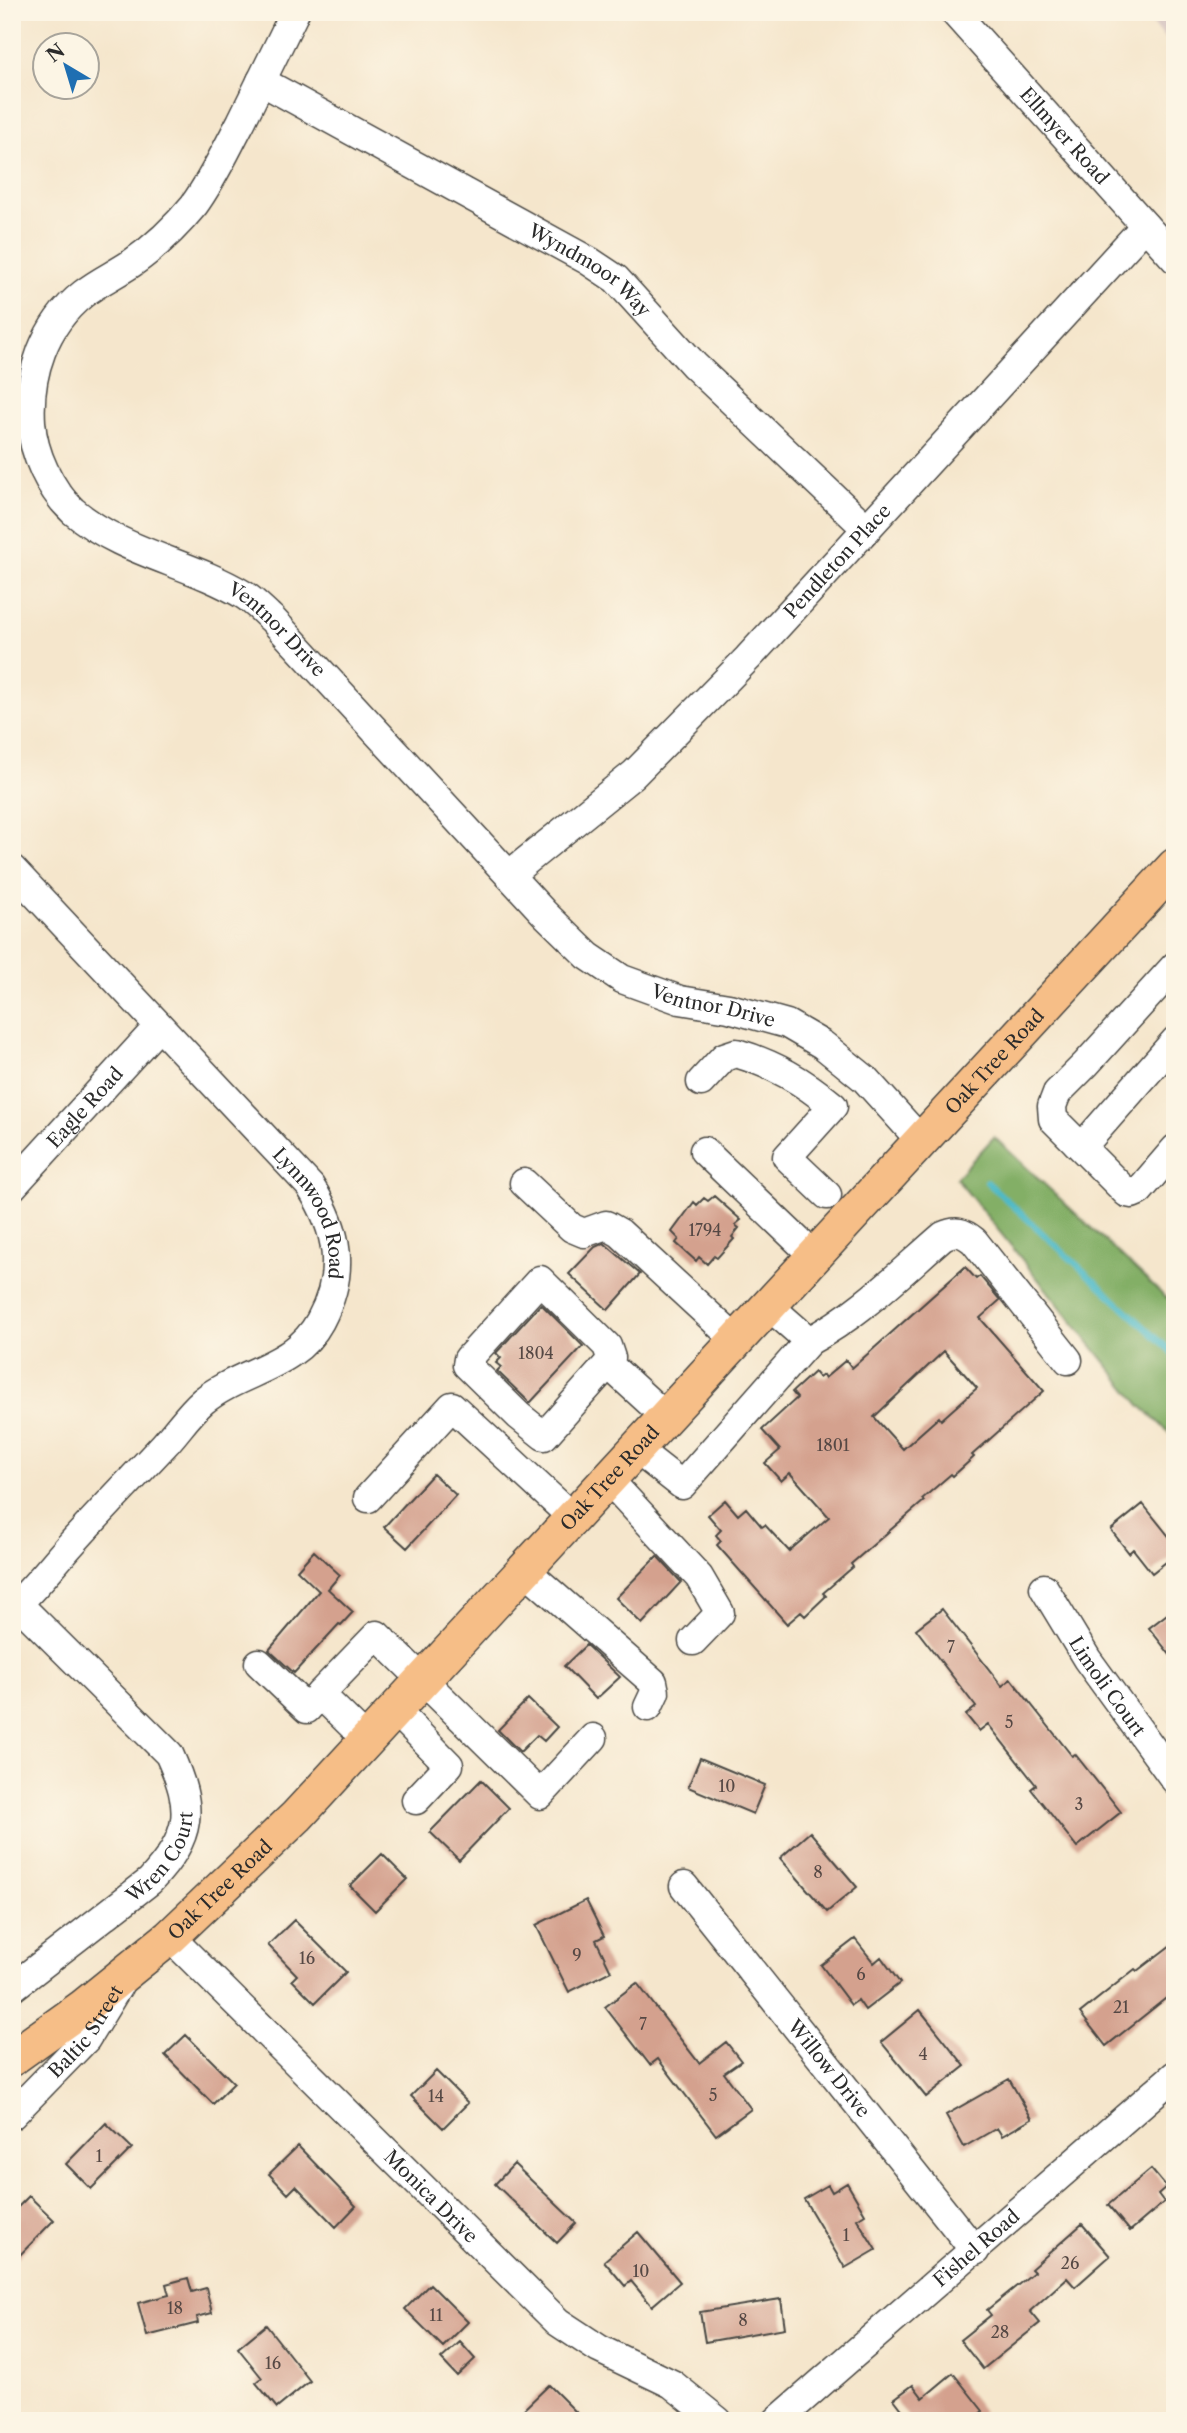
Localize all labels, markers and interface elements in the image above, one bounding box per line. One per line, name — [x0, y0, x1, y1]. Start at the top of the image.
north arrow — [32, 32, 102, 102]
text: N — [42, 39, 69, 67]
street label: Ellmyer Road — [1015, 83, 1114, 189]
street label: Wyndmoor Way — [524, 218, 656, 321]
street label: Pendleton Place — [779, 499, 895, 623]
street label: Ventnor Drive — [224, 577, 331, 681]
street label: Ventnor Drive — [647, 979, 778, 1032]
street label: Oak Tree Road — [940, 1004, 1049, 1119]
street label: Eagle Road — [42, 1062, 128, 1152]
street label: Lynnwood Road — [268, 1143, 348, 1281]
house number: 1794 — [688, 1220, 722, 1240]
house number: 1804 — [518, 1343, 554, 1363]
street label: Oak Tree Road — [555, 1420, 664, 1535]
house number: 1801 — [816, 1435, 850, 1455]
street label: Limoli Court — [1064, 1632, 1151, 1741]
house number: 7 — [947, 1637, 955, 1657]
house number: 5 — [1005, 1712, 1013, 1732]
house number: 10 — [719, 1776, 735, 1796]
house number: 3 — [1075, 1794, 1083, 1814]
street label: Wren Court — [121, 1811, 197, 1907]
street label: Oak Tree Road — [163, 1834, 277, 1944]
house number: 8 — [813, 1862, 823, 1882]
house number: 9 — [572, 1945, 582, 1965]
house number: 16 — [299, 1948, 315, 1968]
house number: 6 — [856, 1964, 866, 1984]
street label: Baltic Street — [43, 1981, 128, 2082]
house number: 21 — [1113, 1997, 1129, 2017]
house number: 7 — [639, 2014, 647, 2034]
street label: Willow Drive — [783, 2014, 875, 2122]
house number: 4 — [918, 2044, 928, 2064]
house number: 5 — [709, 2085, 717, 2105]
house number: 14 — [428, 2086, 444, 2106]
street label: Monica Drive — [380, 2145, 483, 2247]
house number: 1 — [96, 2146, 103, 2166]
street label: Fishel Road — [928, 2204, 1024, 2291]
house number: 1 — [843, 2225, 850, 2245]
house number: 26 — [1061, 2253, 1079, 2273]
house number: 10 — [633, 2261, 649, 2281]
house number: 18 — [167, 2298, 183, 2318]
house number: 11 — [429, 2305, 443, 2325]
house number: 8 — [738, 2310, 748, 2330]
house number: 28 — [991, 2322, 1009, 2342]
house number: 16 — [265, 2353, 281, 2373]

